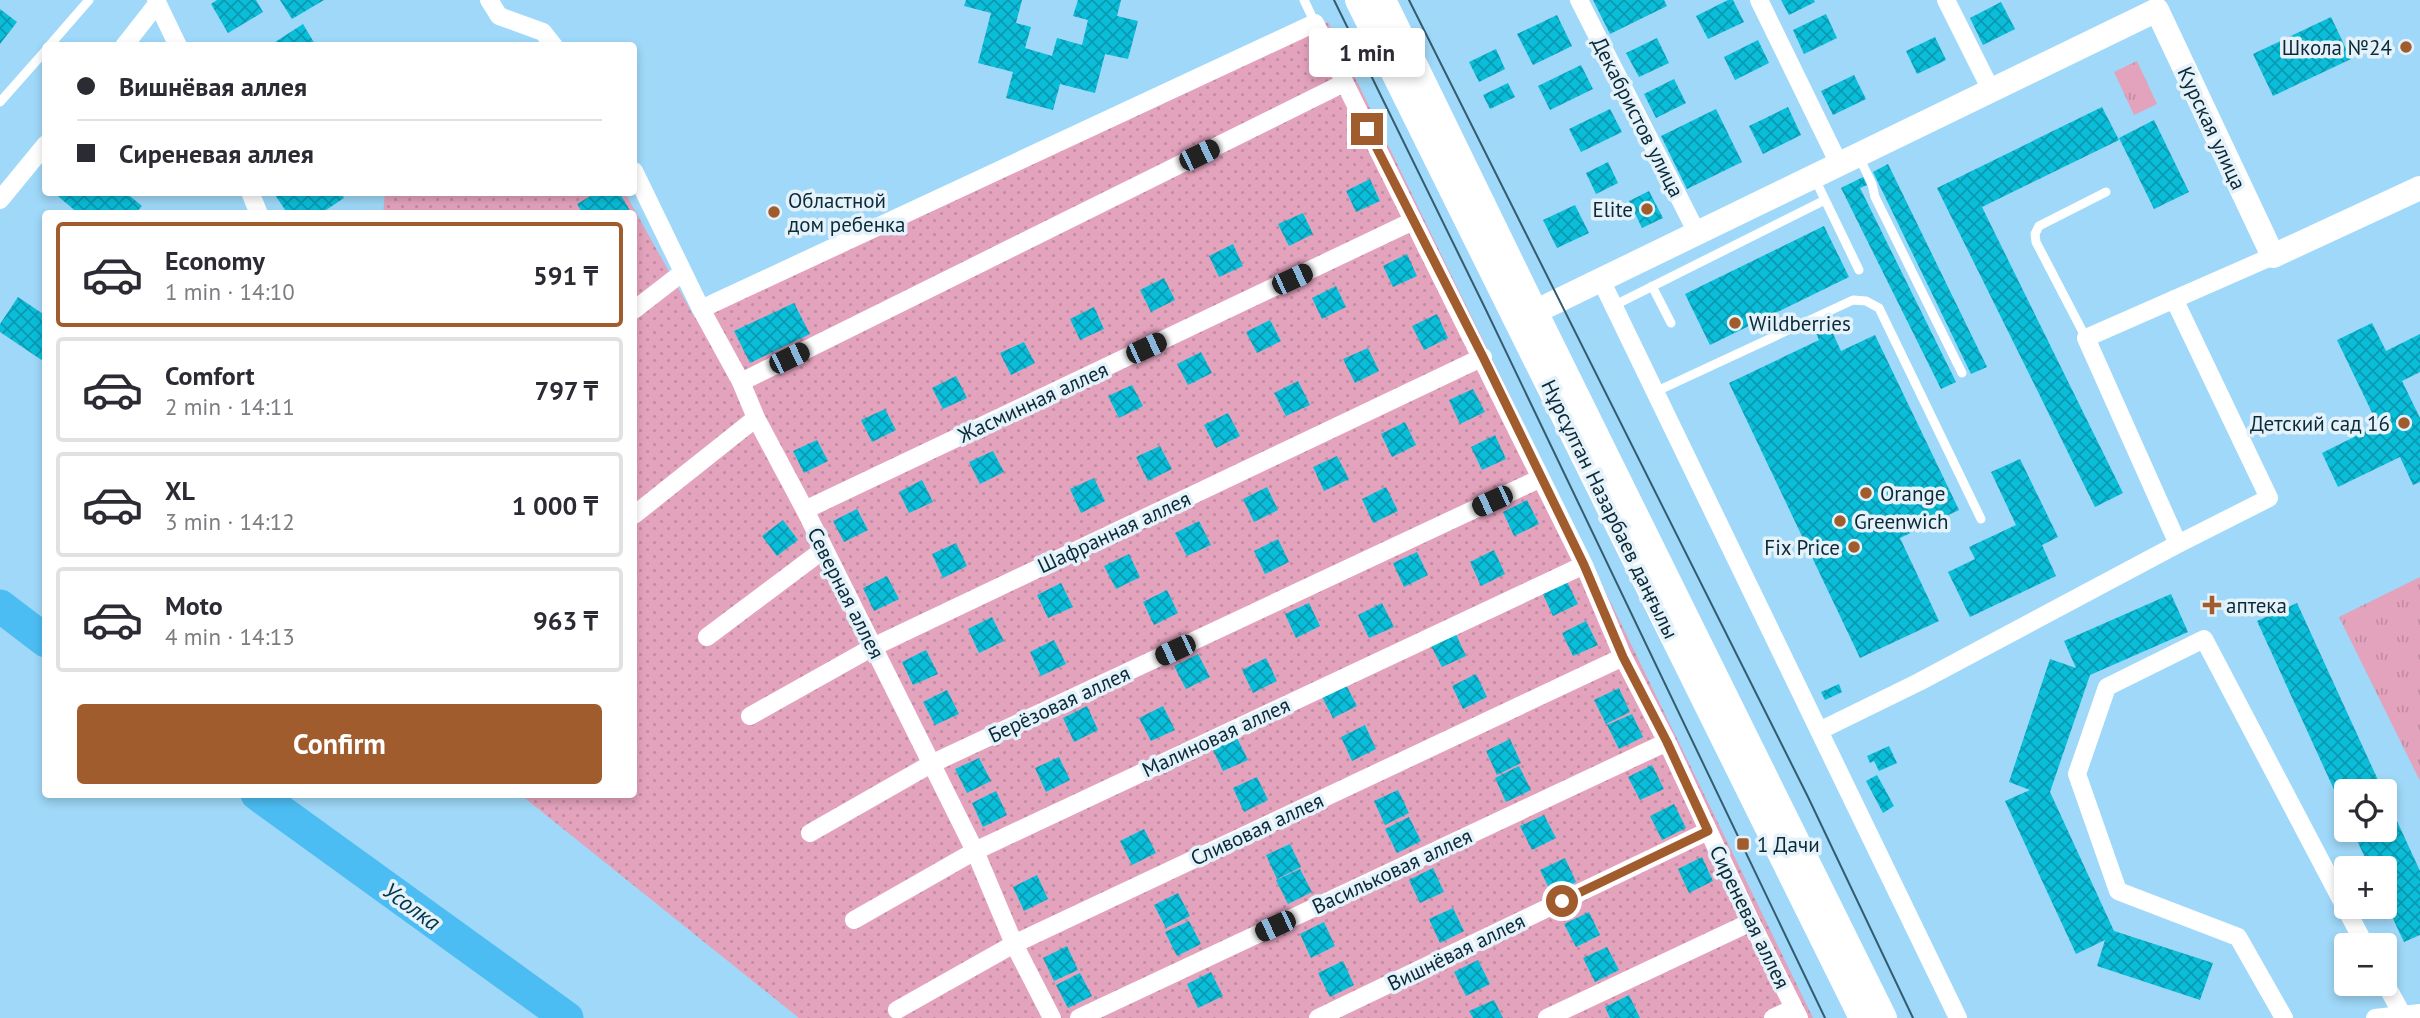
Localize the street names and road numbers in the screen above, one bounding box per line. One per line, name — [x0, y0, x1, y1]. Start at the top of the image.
street label: Декабристов улица — [1586, 32, 1690, 202]
street label: Курская улица — [2172, 62, 2252, 194]
street label: Жасминная аллея — [953, 355, 1112, 449]
street label: Нұрсұлтан Назарбаев даңғылы — [1535, 375, 1685, 643]
street label: Шафранная аллея — [1033, 485, 1195, 579]
street label: Северная аллея — [801, 523, 891, 663]
street label: Берёзовая аллея — [984, 659, 1134, 749]
street label: Малиновая аллея — [1138, 691, 1294, 783]
street label: Сливовая аллея — [1186, 786, 1328, 872]
street label: Васильковая аллея — [1308, 822, 1476, 920]
street label: Сиреневая аллея — [1704, 841, 1796, 993]
street label: Вишнёвая аллея — [1383, 907, 1529, 997]

